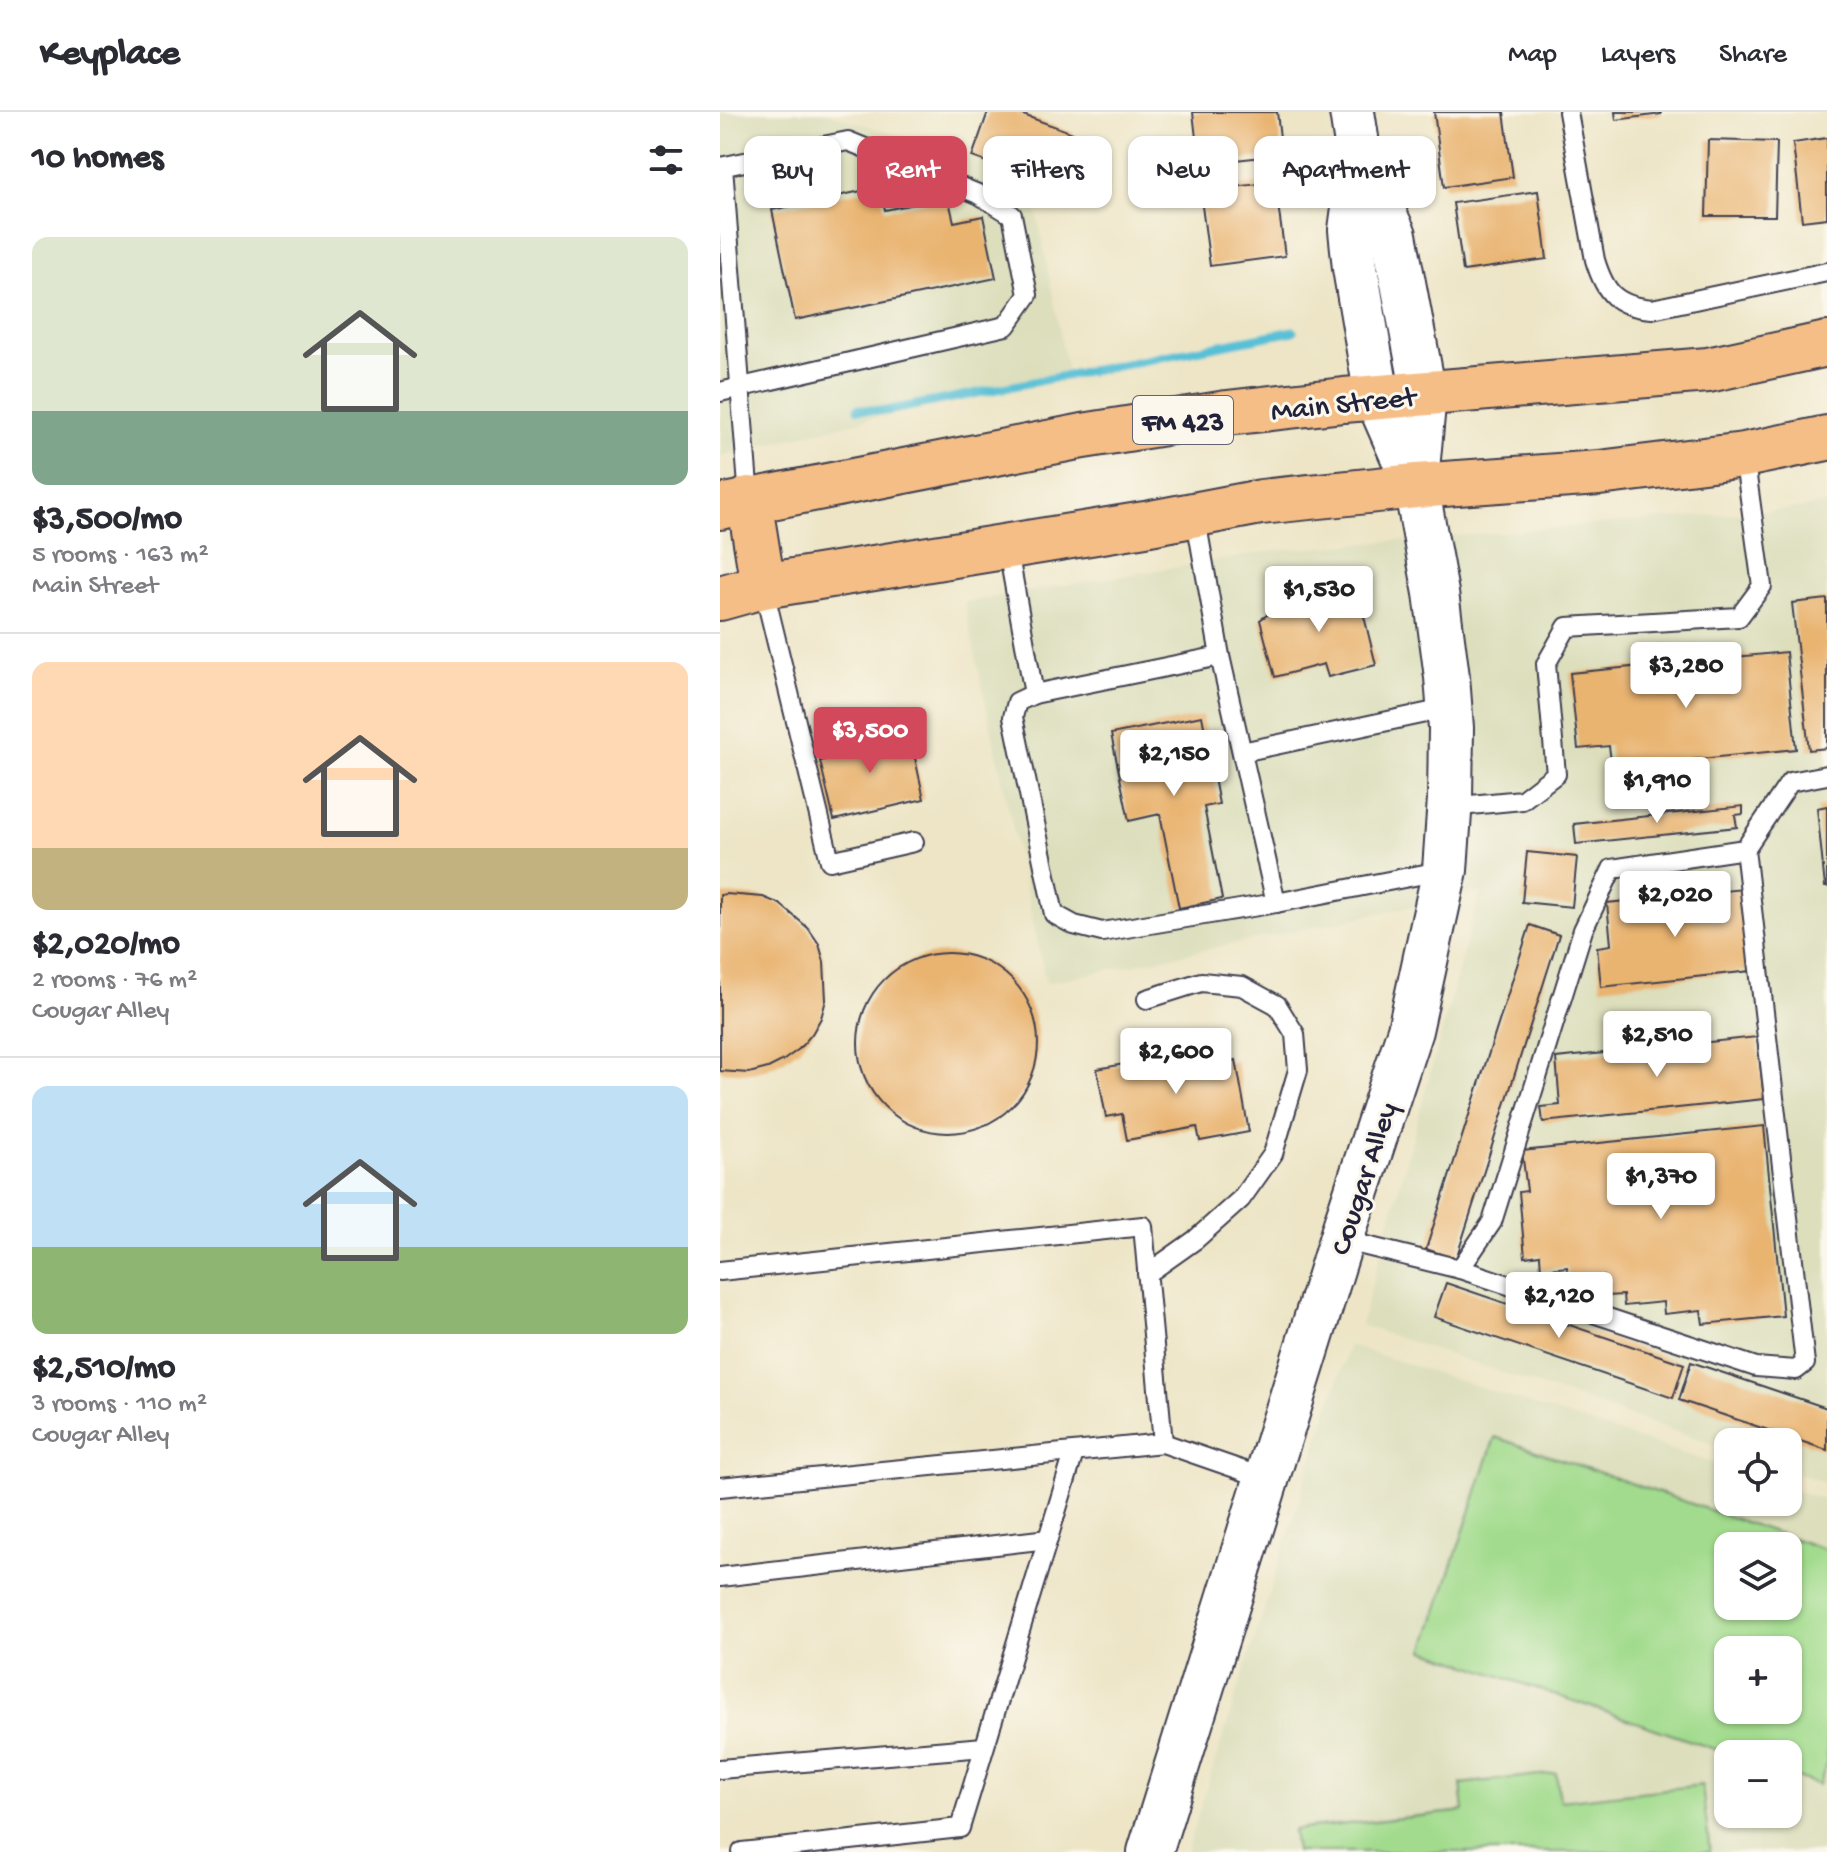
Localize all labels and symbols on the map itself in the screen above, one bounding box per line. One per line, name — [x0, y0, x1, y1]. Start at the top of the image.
street label: Main Street — [1269, 381, 1420, 431]
road number: FM 423 — [1133, 396, 1233, 444]
pin: $1,530 — [1254, 566, 1384, 634]
pin: $3,280 — [1621, 642, 1751, 710]
pin: $3,500 — [805, 707, 935, 775]
pin: $2,150 — [1109, 730, 1239, 798]
pin: $1,910 — [1592, 757, 1722, 825]
pin: $2,020 — [1610, 871, 1740, 939]
pin: $2,510 — [1592, 1011, 1722, 1079]
pin: $2,600 — [1111, 1028, 1241, 1096]
street label: Cougar Alley — [1325, 1098, 1407, 1260]
pin: $1,370 — [1596, 1153, 1726, 1221]
pin: $2,120 — [1494, 1272, 1624, 1340]

